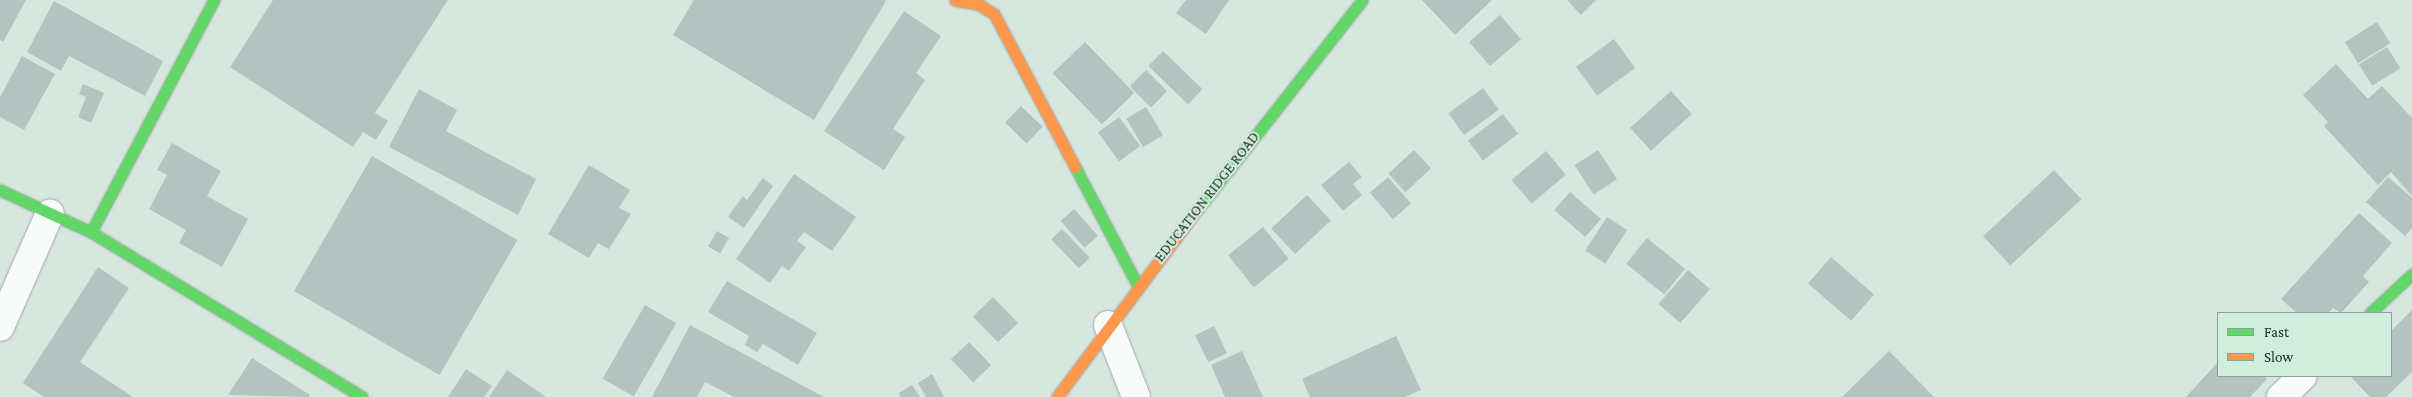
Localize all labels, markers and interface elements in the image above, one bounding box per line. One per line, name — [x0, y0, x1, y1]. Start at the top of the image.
street label: EDUCATION RIDGE ROAD — [1151, 128, 1263, 266]
legend — [2217, 312, 2392, 377]
text: Fast — [2264, 324, 2289, 340]
text: Slow — [2264, 349, 2293, 365]

